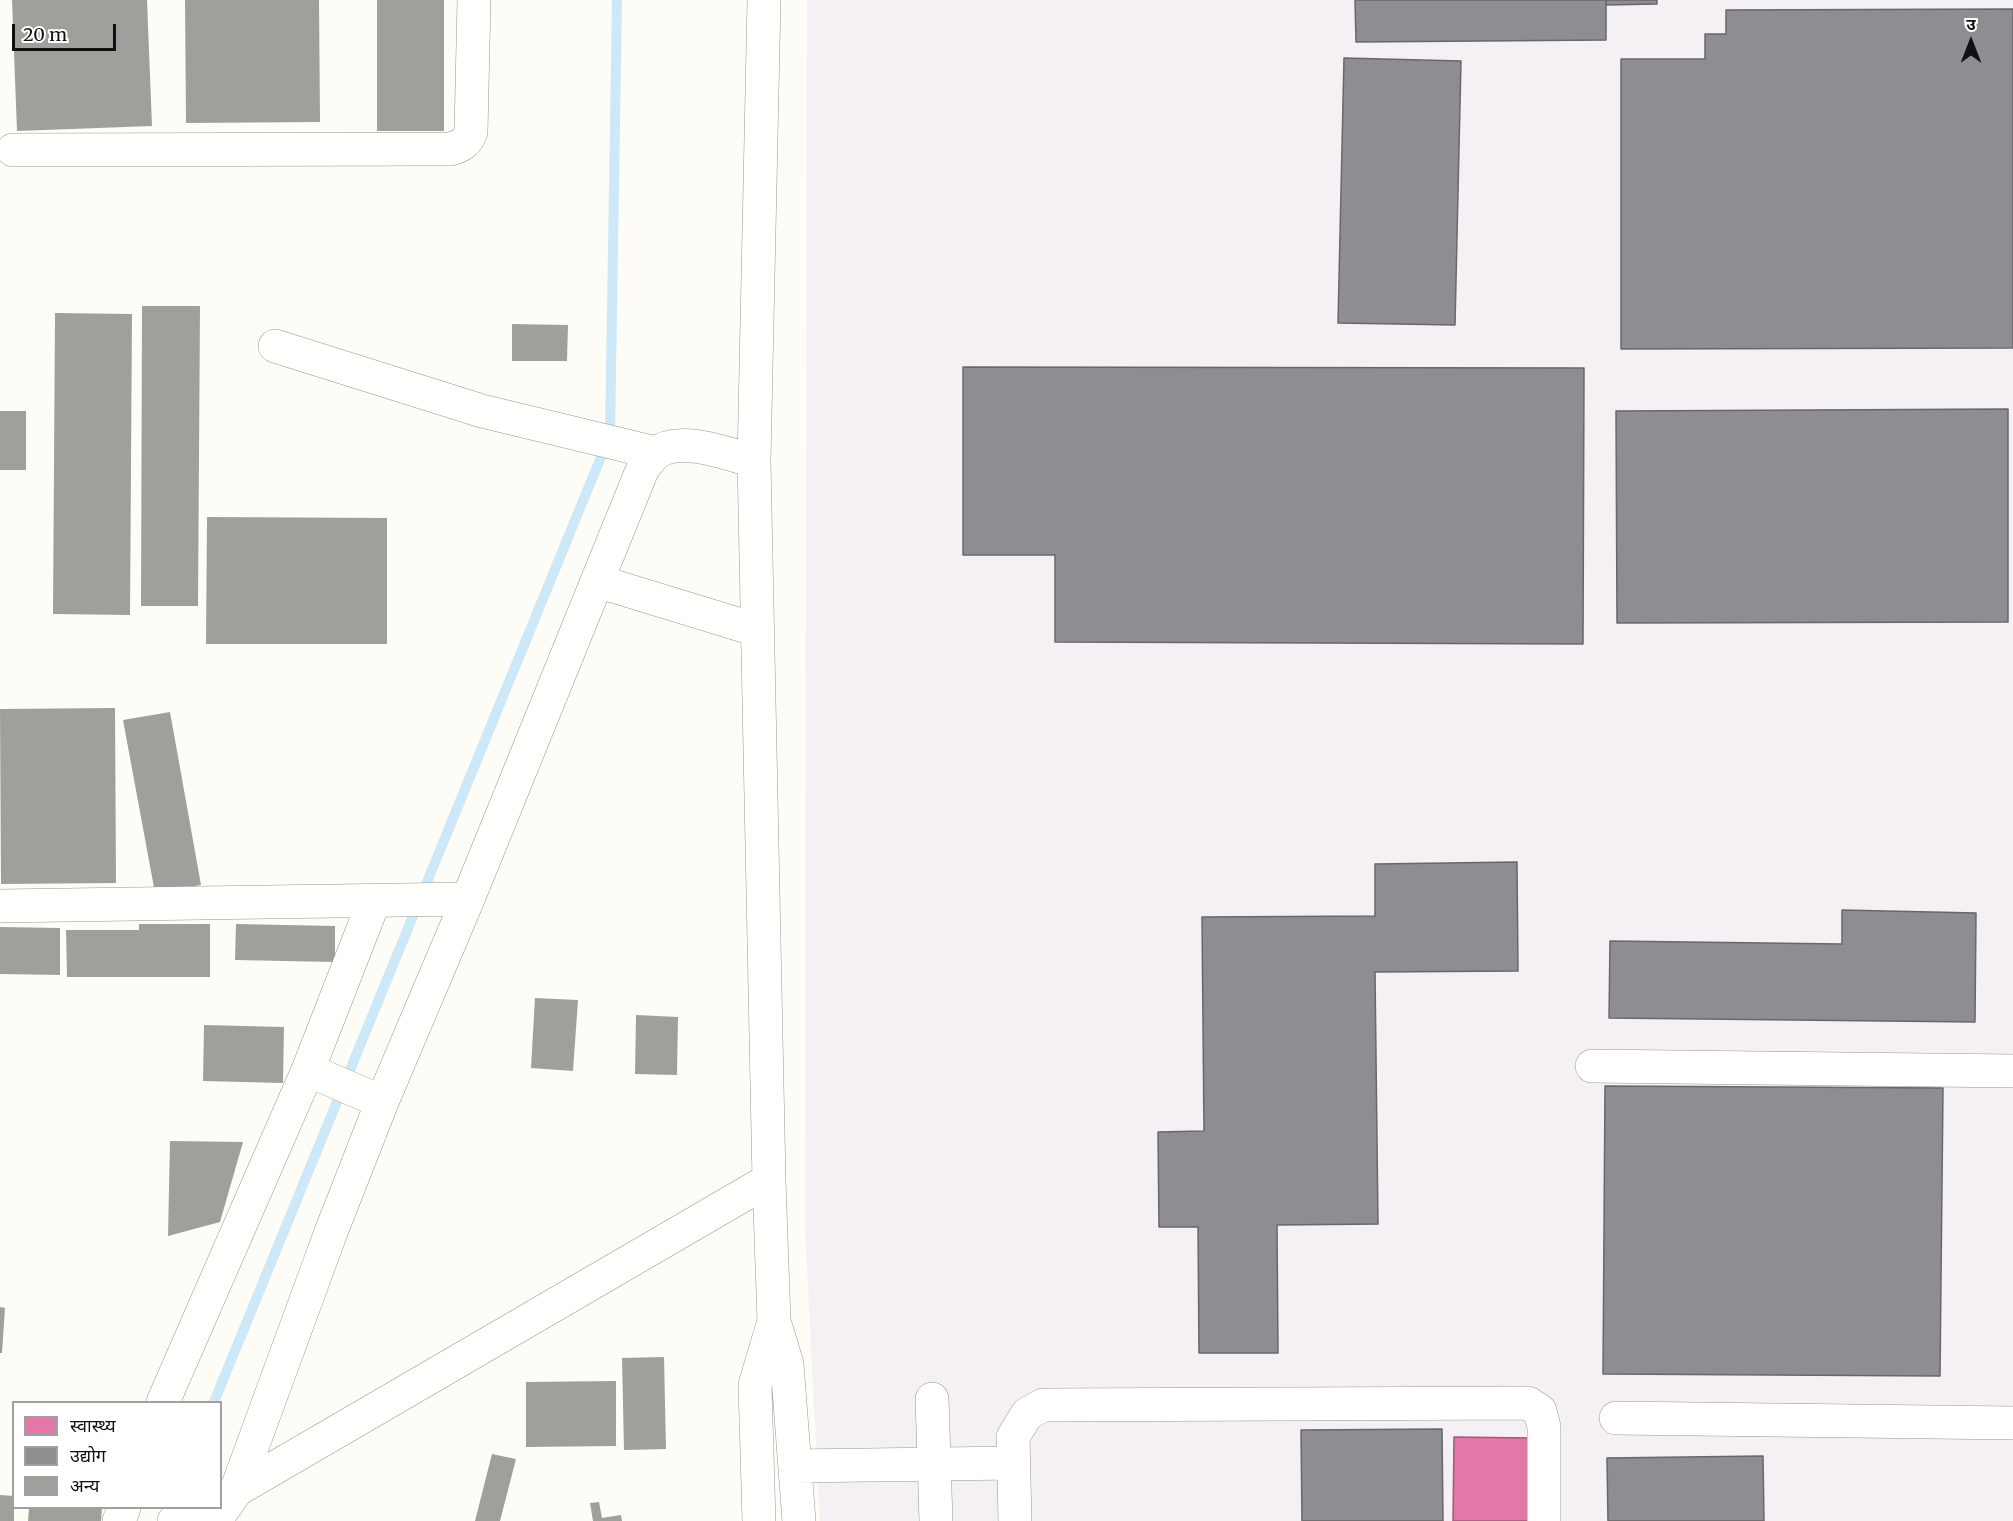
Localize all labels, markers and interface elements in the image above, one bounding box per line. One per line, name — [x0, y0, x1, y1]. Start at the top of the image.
scale bar — [15, 12, 118, 50]
north arrow — [1941, 12, 2001, 72]
text: उ — [1966, 14, 1976, 34]
text: 20 m — [23, 23, 67, 46]
legend — [12, 1401, 222, 1509]
text: स्वास्थ्य — [70, 1414, 116, 1437]
text: उद्योग — [70, 1444, 106, 1467]
text: अन्य — [70, 1474, 100, 1497]

